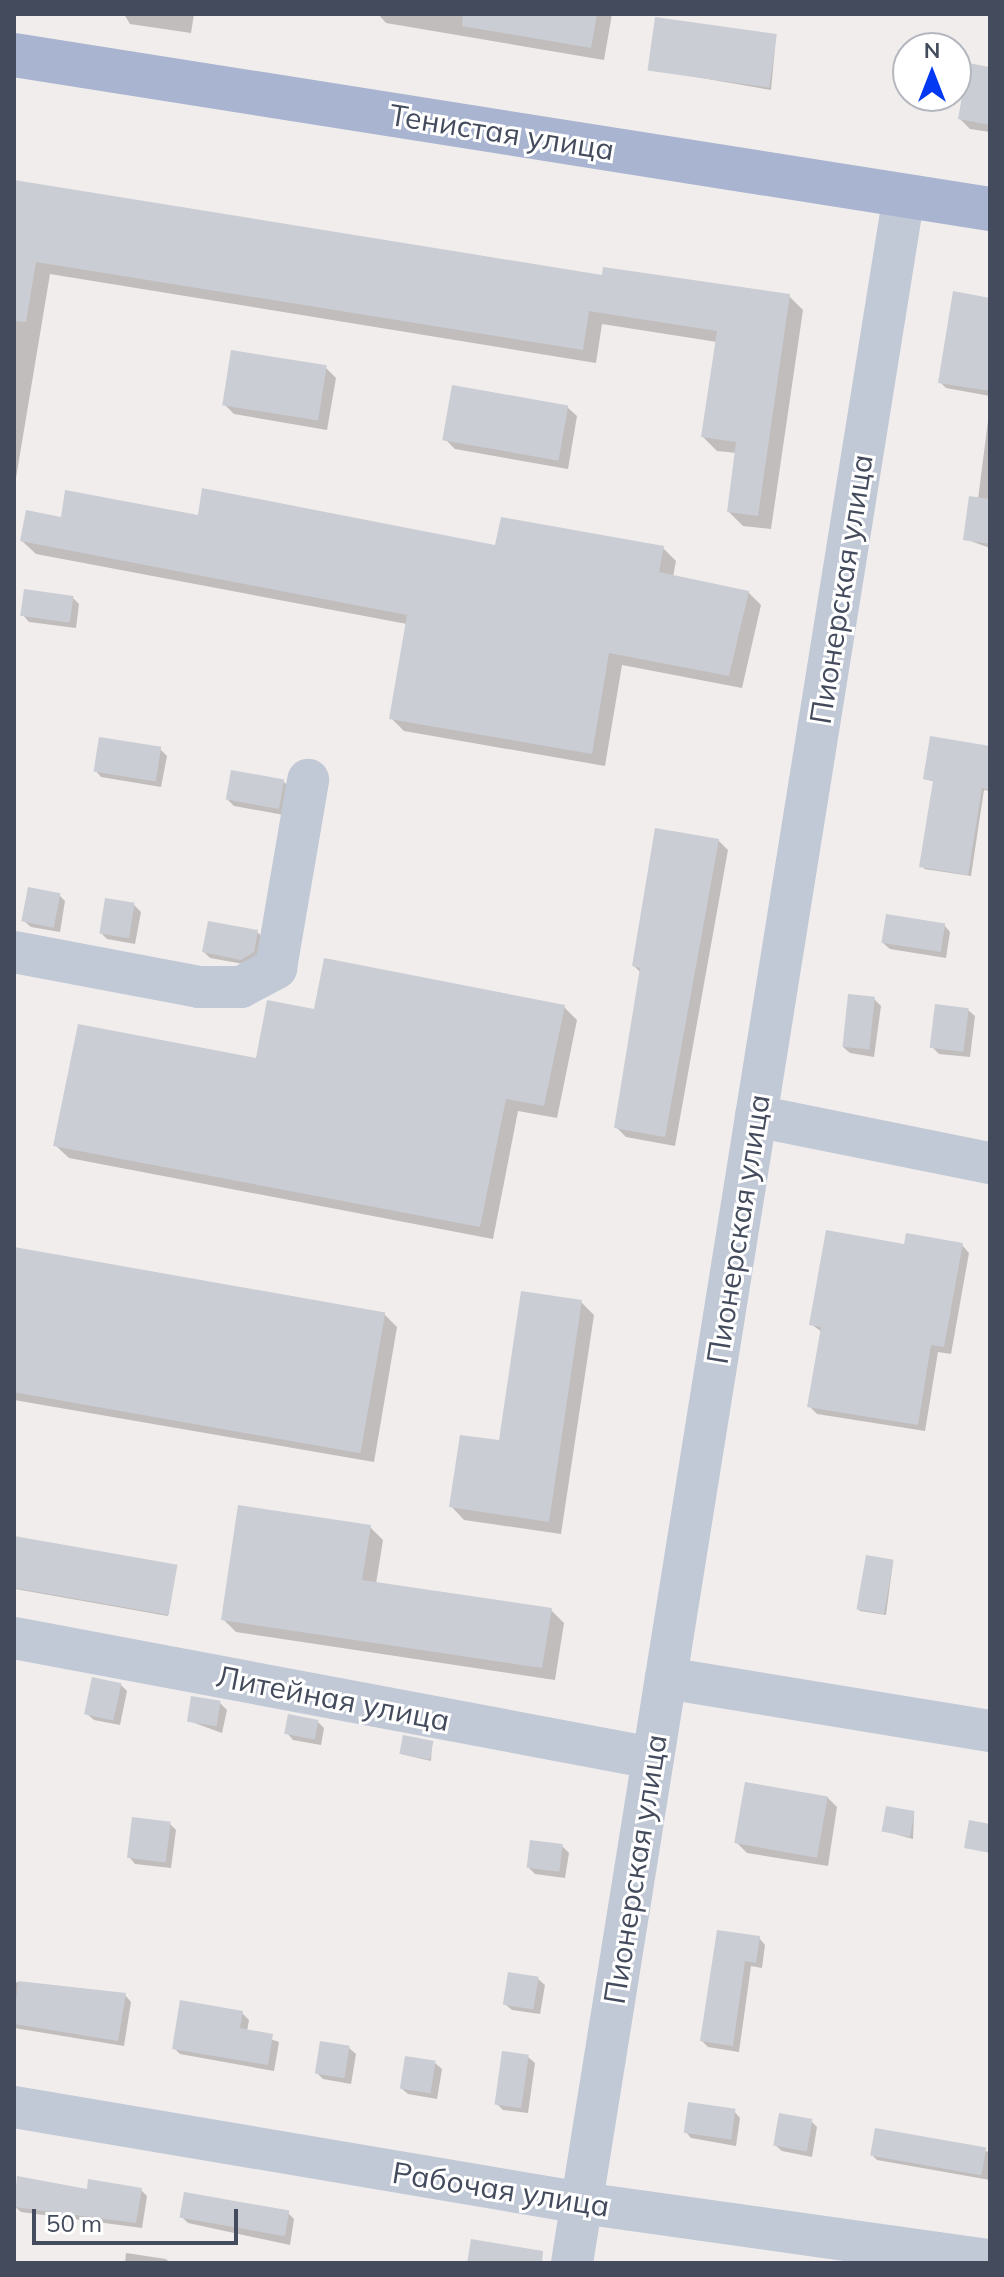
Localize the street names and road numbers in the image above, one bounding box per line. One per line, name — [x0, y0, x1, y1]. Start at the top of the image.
street label: Тенистая улица — [387, 96, 617, 168]
street label: Пионерская улица — [802, 452, 880, 726]
street label: Пионерская улица — [699, 1092, 777, 1366]
street label: Литейная улица — [213, 1658, 453, 1738]
street label: Пионерская улица — [596, 1732, 674, 2006]
street label: Рабочая улица — [390, 2154, 612, 2224]

